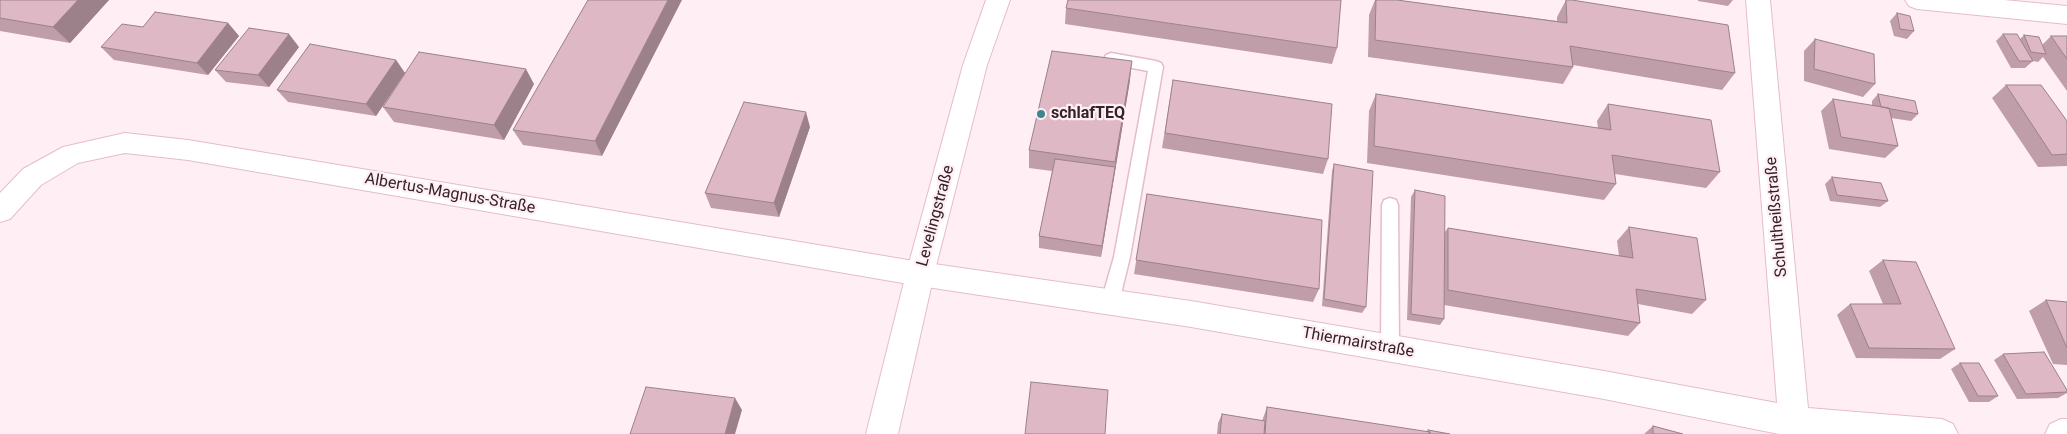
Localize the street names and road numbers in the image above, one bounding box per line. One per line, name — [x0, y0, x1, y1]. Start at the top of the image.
street label: Schultheißstraße — [1762, 156, 1792, 278]
street label: Levelingstraße — [913, 163, 959, 269]
street label: Albertus-Magnus-Straße — [363, 170, 537, 218]
street label: Thiermairstraße — [1300, 324, 1416, 362]

